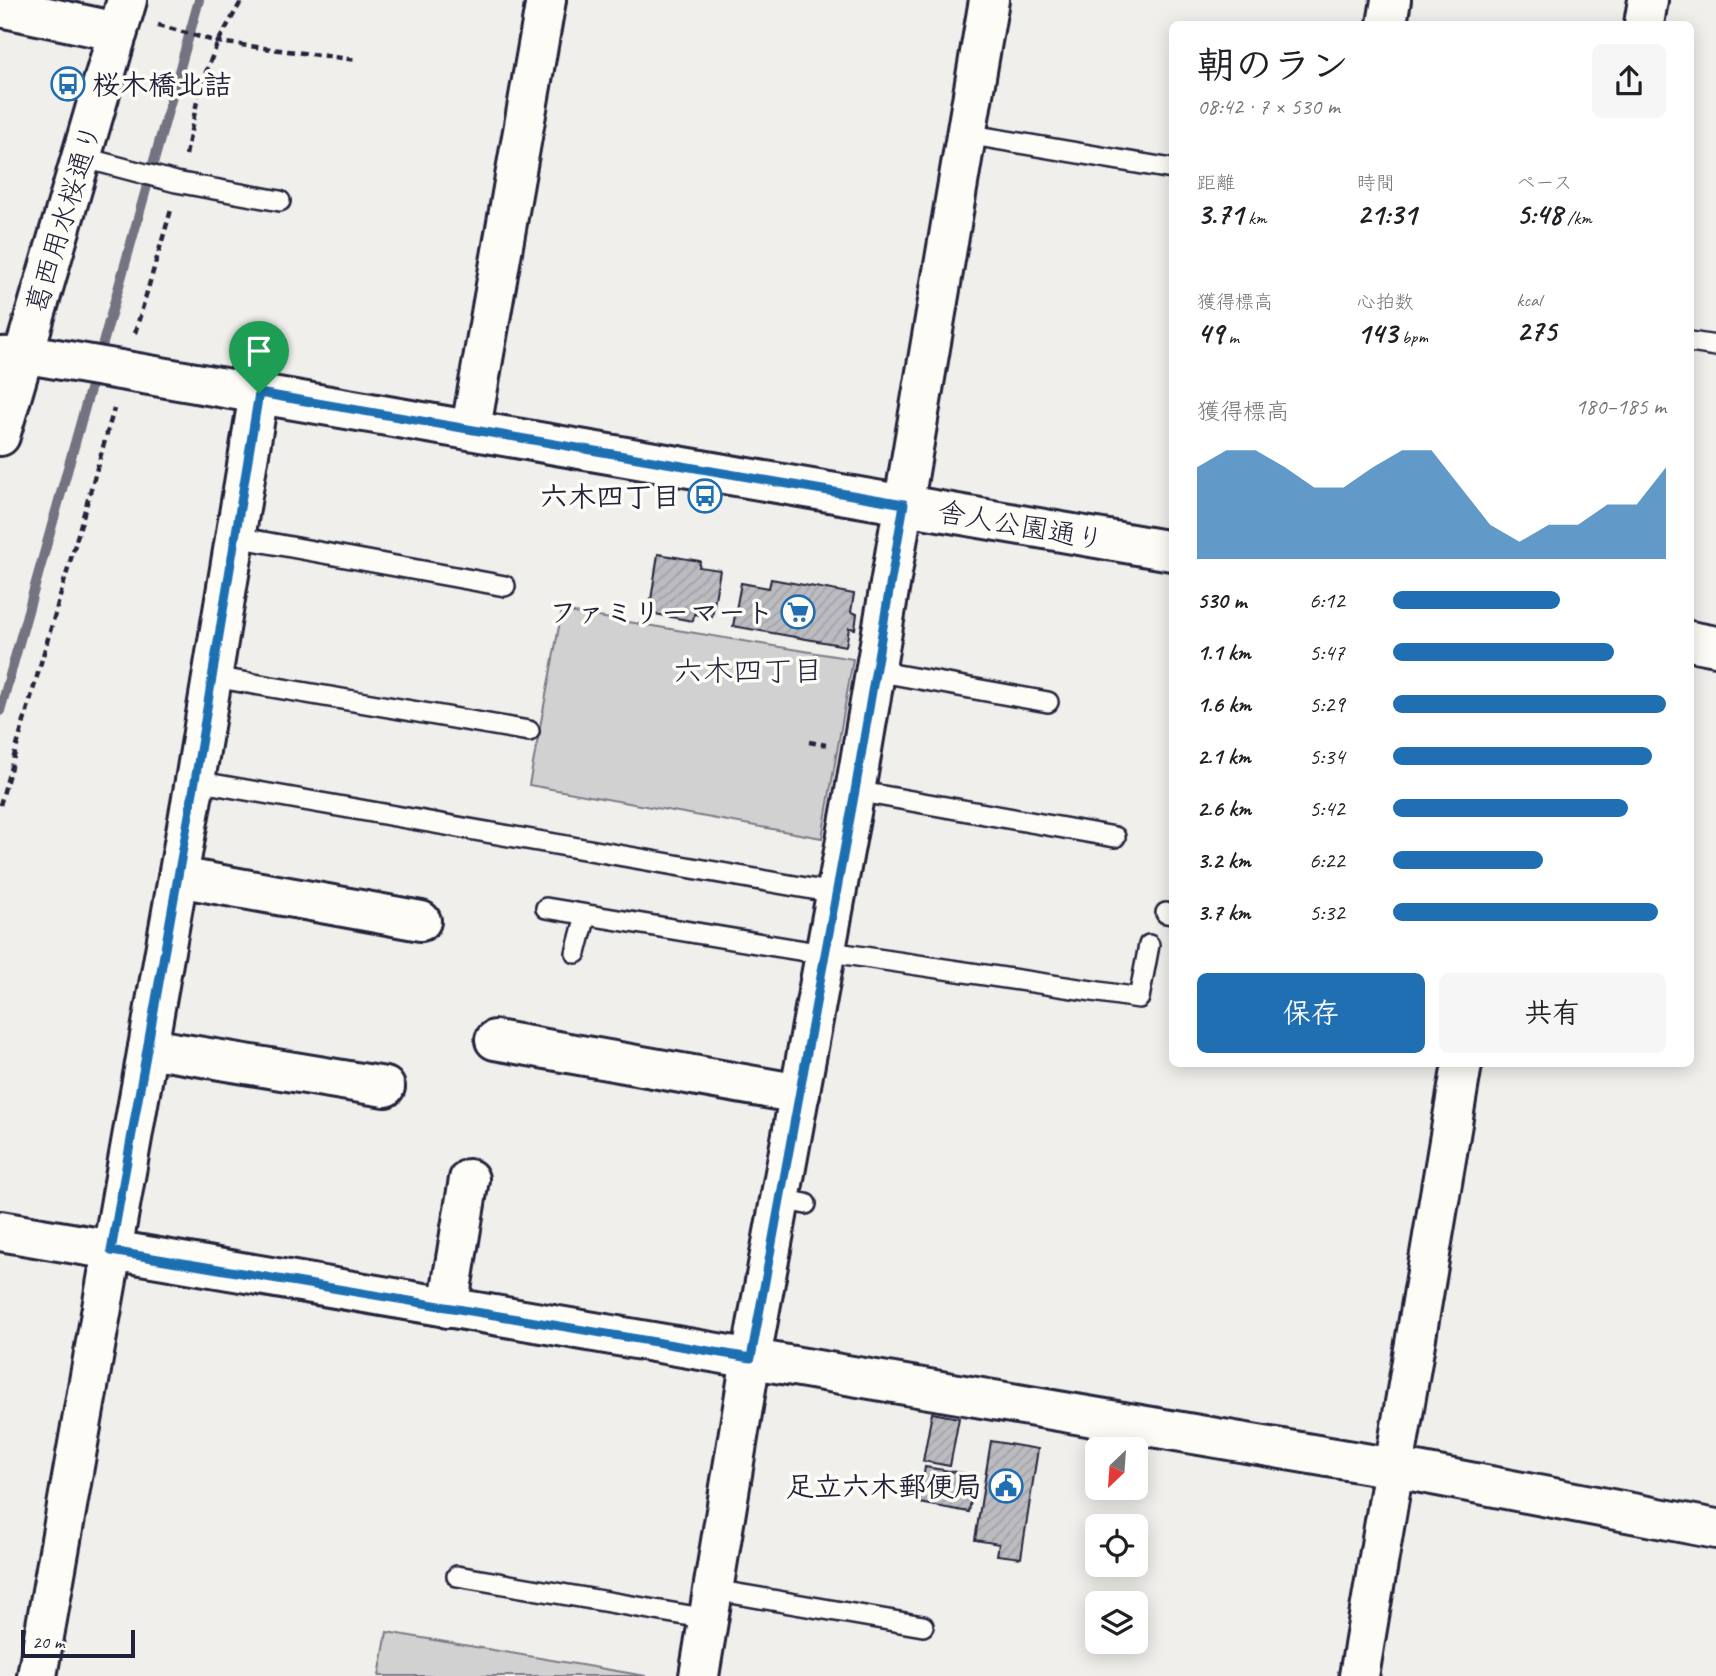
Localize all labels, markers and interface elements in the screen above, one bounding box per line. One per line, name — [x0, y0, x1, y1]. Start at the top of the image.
text: 朝のラン — [1197, 42, 1349, 89]
button: share — [1592, 44, 1666, 118]
bus stop icon: 桜木橋北詰 — [49, 65, 87, 103]
place label: 桜木橋北詰 — [92, 67, 232, 102]
text: 08:42 · 7 × 530 m — [1197, 92, 1340, 121]
street label: 葛西用水桜通り — [18, 119, 109, 317]
text: 距離 — [1197, 171, 1235, 195]
text: 時間 — [1357, 171, 1395, 195]
text: ペース — [1516, 171, 1572, 195]
text: 3.71 — [1197, 195, 1243, 233]
text: 21:31 — [1357, 195, 1417, 233]
text: 5:48 — [1516, 195, 1562, 233]
text: km — [1243, 206, 1267, 230]
text: /km — [1562, 206, 1592, 230]
text: kcal — [1516, 288, 1541, 312]
text: 獲得標高 — [1197, 290, 1273, 314]
text: 心拍数 — [1357, 290, 1414, 314]
text: 275 — [1516, 312, 1556, 350]
text: 49 — [1197, 314, 1224, 352]
text: 143 — [1357, 314, 1397, 352]
pin — [229, 321, 289, 393]
text: m — [1224, 325, 1239, 349]
text: bpm — [1397, 325, 1428, 349]
icon: arrive — [240, 332, 278, 370]
text: 180–185 m — [1575, 392, 1666, 421]
text: 獲得標高 — [1197, 397, 1289, 426]
bus stop icon: 六木四丁目 — [686, 477, 724, 515]
place label: 六木四丁目 — [540, 479, 680, 514]
street label: 舎人公園通り — [935, 494, 1107, 557]
text: 530 m — [1197, 586, 1246, 615]
text: 6:12 — [1309, 586, 1345, 615]
supermarket icon: ファミリーマート — [779, 593, 817, 631]
place label: ファミリーマート — [549, 595, 774, 630]
text: 1.1 km — [1197, 638, 1251, 667]
text: 5:47 — [1309, 638, 1345, 667]
district label: 六木四丁目 — [673, 652, 823, 690]
text: 1.6 km — [1197, 690, 1251, 719]
text: 5:29 — [1309, 690, 1345, 719]
text: 2.1 km — [1197, 742, 1251, 771]
text: 5:34 — [1309, 742, 1345, 771]
text: 2.6 km — [1197, 794, 1251, 823]
text: 5:42 — [1309, 794, 1345, 823]
text: 3.2 km — [1197, 846, 1251, 875]
text: 6:22 — [1309, 846, 1345, 875]
text: 3.7 km — [1197, 898, 1250, 927]
text: 5:32 — [1309, 898, 1345, 927]
button: 保存 — [1197, 973, 1425, 1053]
button: 共有 — [1439, 973, 1666, 1053]
north arrow — [1085, 1437, 1148, 1500]
map controls — [1085, 1437, 1148, 1654]
public building icon: 足立六木郵便局 — [987, 1467, 1025, 1505]
place label: 足立六木郵便局 — [786, 1469, 982, 1504]
button: locate — [1085, 1514, 1148, 1577]
button: layers — [1085, 1591, 1148, 1654]
scale bar — [21, 1627, 135, 1659]
text: 20 m — [32, 1630, 64, 1654]

